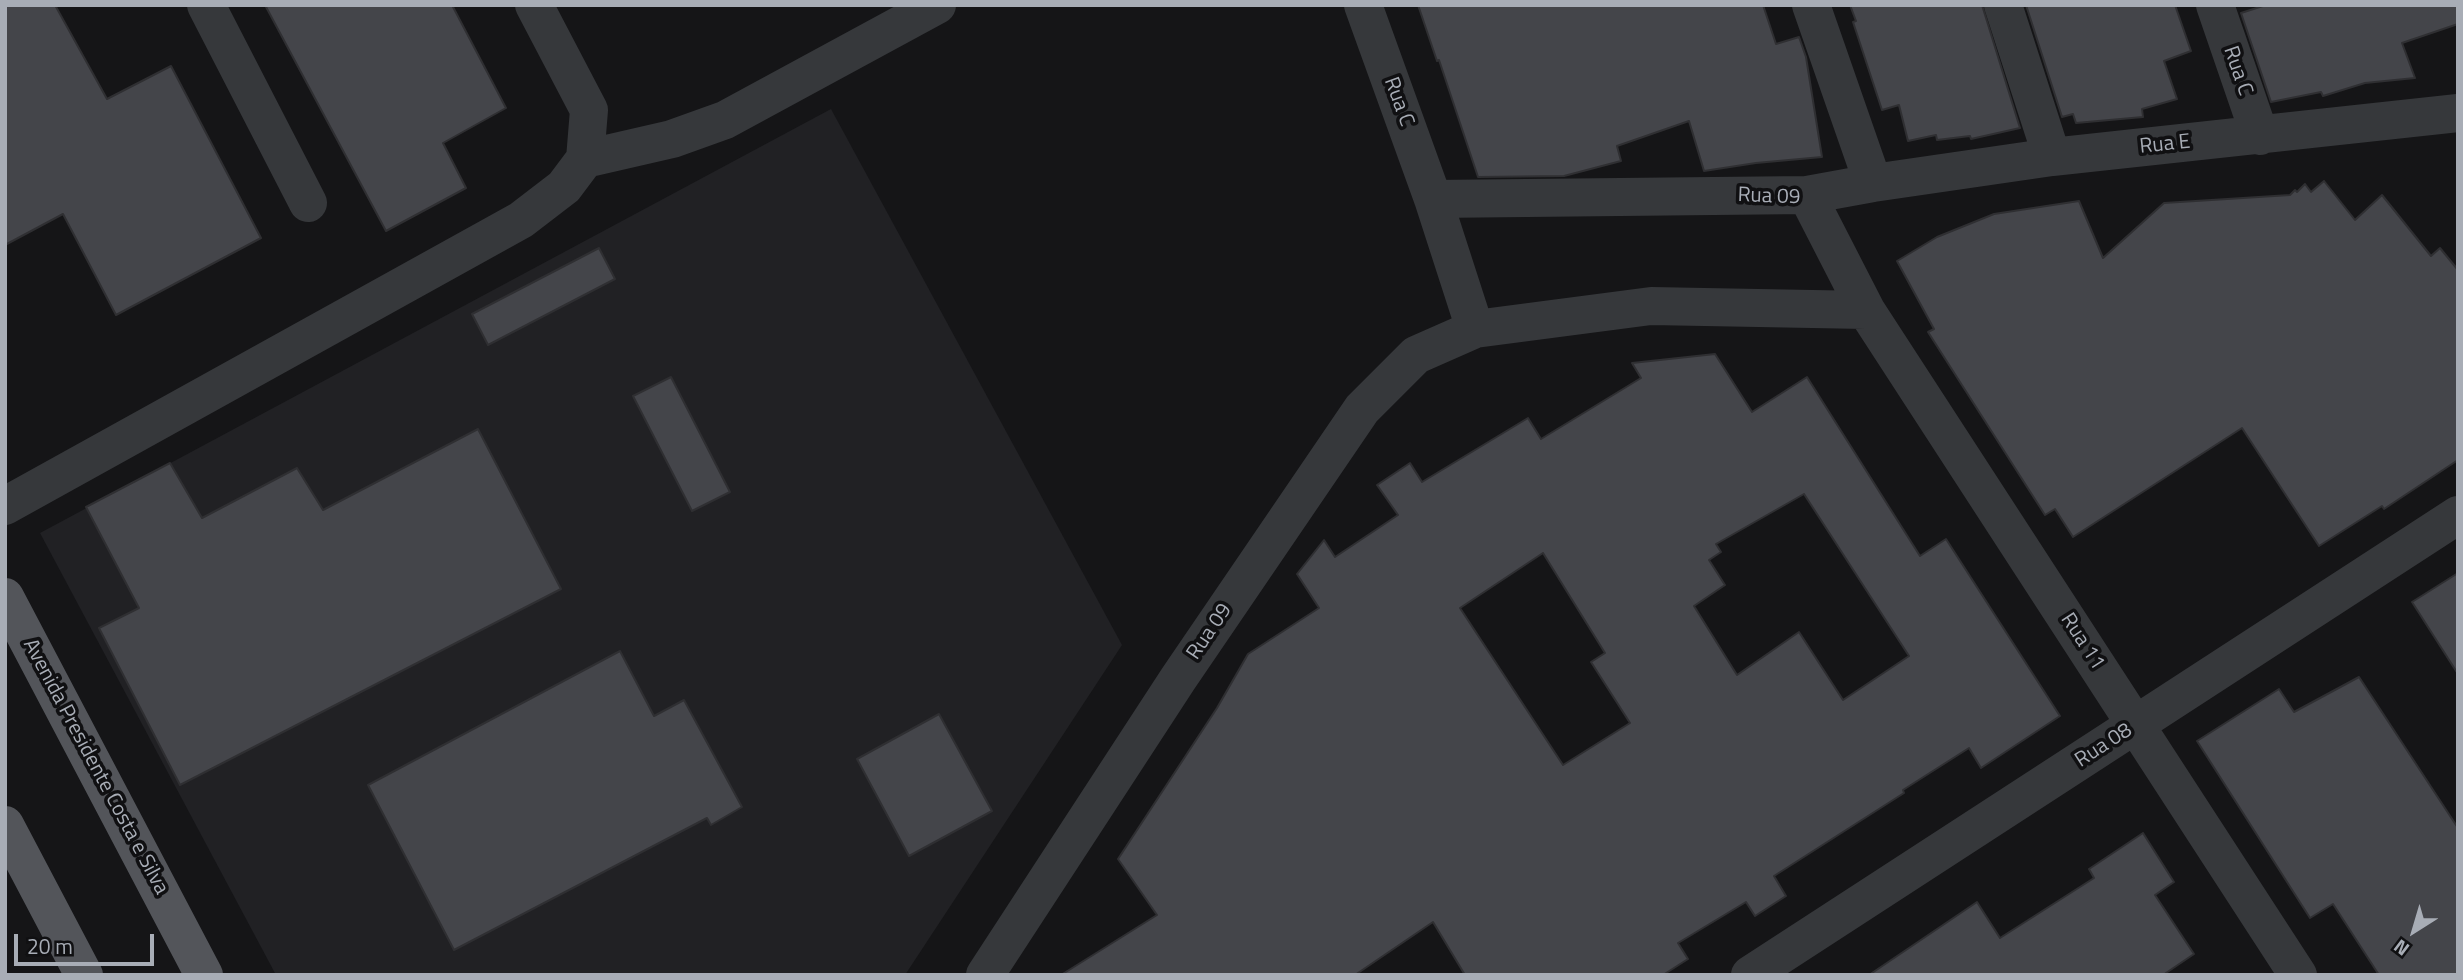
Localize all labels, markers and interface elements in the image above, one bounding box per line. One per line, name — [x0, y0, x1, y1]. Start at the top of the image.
street label: Rua C — [2217, 43, 2257, 99]
street label: Rua C — [1378, 74, 1418, 130]
street label: Rua E — [2138, 130, 2192, 160]
street label: Rua 09 — [1737, 183, 1801, 211]
street label: Rua 09 — [1182, 599, 1238, 665]
street label: Rua 11 — [2054, 609, 2110, 675]
street label: Avenida Presidente Costa e Silva — [17, 635, 173, 899]
street label: Rua 08 — [2071, 718, 2137, 774]
north arrow — [2379, 896, 2449, 966]
scale bar — [18, 920, 158, 964]
text: 20 m — [27, 930, 73, 962]
text: N — [2387, 933, 2415, 964]

